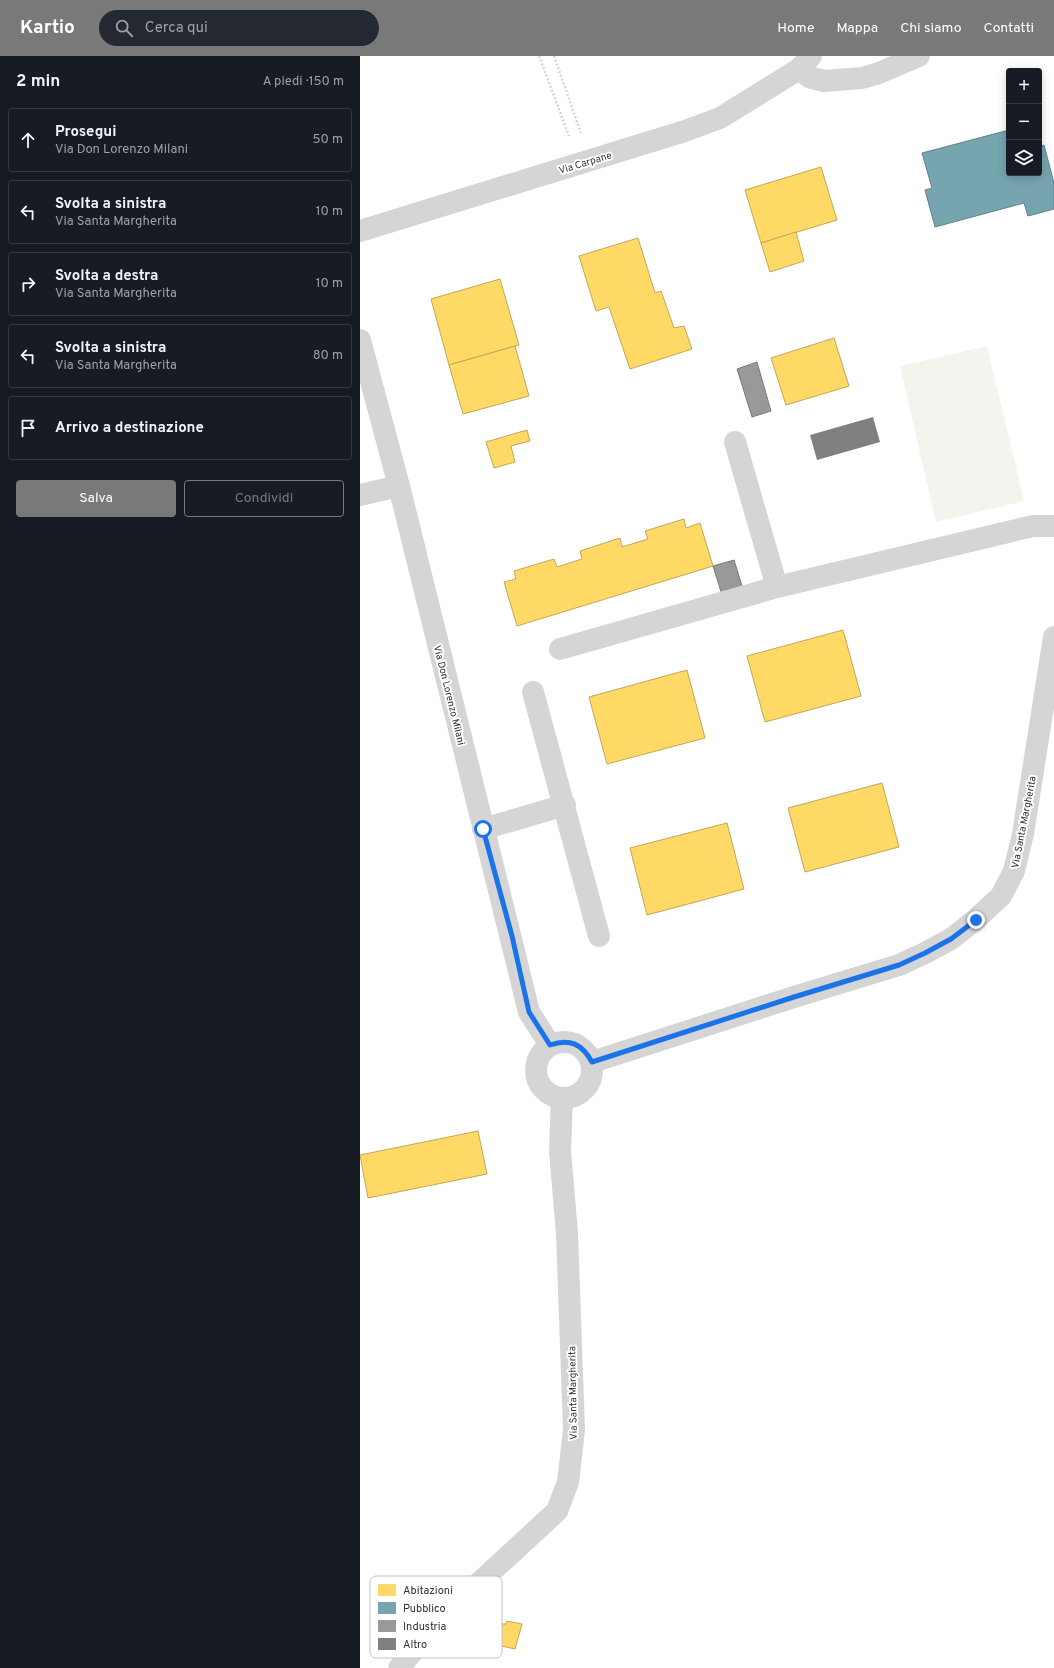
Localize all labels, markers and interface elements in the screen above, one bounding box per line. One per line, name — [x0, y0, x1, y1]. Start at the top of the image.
search box — [99, 10, 379, 46]
text: Kartio — [20, 16, 75, 40]
icon: search — [113, 17, 135, 39]
text: Cerca qui — [145, 19, 208, 38]
text: Home — [777, 20, 814, 37]
text: Mappa — [836, 20, 878, 37]
text: Chi siamo — [900, 20, 962, 37]
text: Contatti — [984, 20, 1034, 37]
map controls — [1006, 68, 1042, 176]
button: + — [1006, 68, 1042, 104]
text: 2 min — [16, 71, 60, 93]
text: A piedi · 150 m — [263, 74, 344, 90]
button: − — [1006, 104, 1042, 140]
text: Prosegui — [55, 123, 116, 142]
icon: ahead — [17, 129, 39, 151]
text: 50 m — [313, 132, 343, 148]
button: layers — [1006, 140, 1042, 176]
text: Via Don Lorenzo Milani — [55, 142, 188, 158]
street label: Via Carpane — [557, 149, 614, 178]
text: Svolta a sinistra — [55, 195, 166, 214]
icon: left — [17, 201, 39, 223]
text: 10 m — [316, 204, 343, 220]
text: Via Santa Margherita — [55, 214, 177, 230]
text: Svolta a destra — [55, 267, 158, 286]
icon: right — [17, 273, 39, 295]
text: 10 m — [316, 276, 343, 292]
text: Via Santa Margherita — [55, 286, 177, 302]
text: Svolta a sinistra — [55, 339, 166, 358]
icon: left — [17, 345, 39, 367]
text: 80 m — [313, 348, 343, 364]
text: Via Santa Margherita — [55, 358, 177, 374]
icon: arrive — [17, 417, 39, 439]
text: Arrivo a destinazione — [55, 419, 204, 438]
button: Salva — [16, 480, 176, 517]
button: Condividi — [184, 480, 344, 517]
street label: Via Don Lorenzo Milani — [430, 644, 467, 747]
street label: Via Santa Margherita — [1009, 775, 1040, 870]
route start — [474, 820, 492, 838]
route end — [967, 911, 985, 929]
street label: Via Santa Margherita — [566, 1346, 581, 1440]
legend — [370, 1576, 502, 1658]
text: Abitazioni — [403, 1584, 453, 1598]
text: Pubblico — [403, 1602, 446, 1616]
text: Industria — [403, 1620, 447, 1634]
text: Altro — [403, 1638, 427, 1652]

